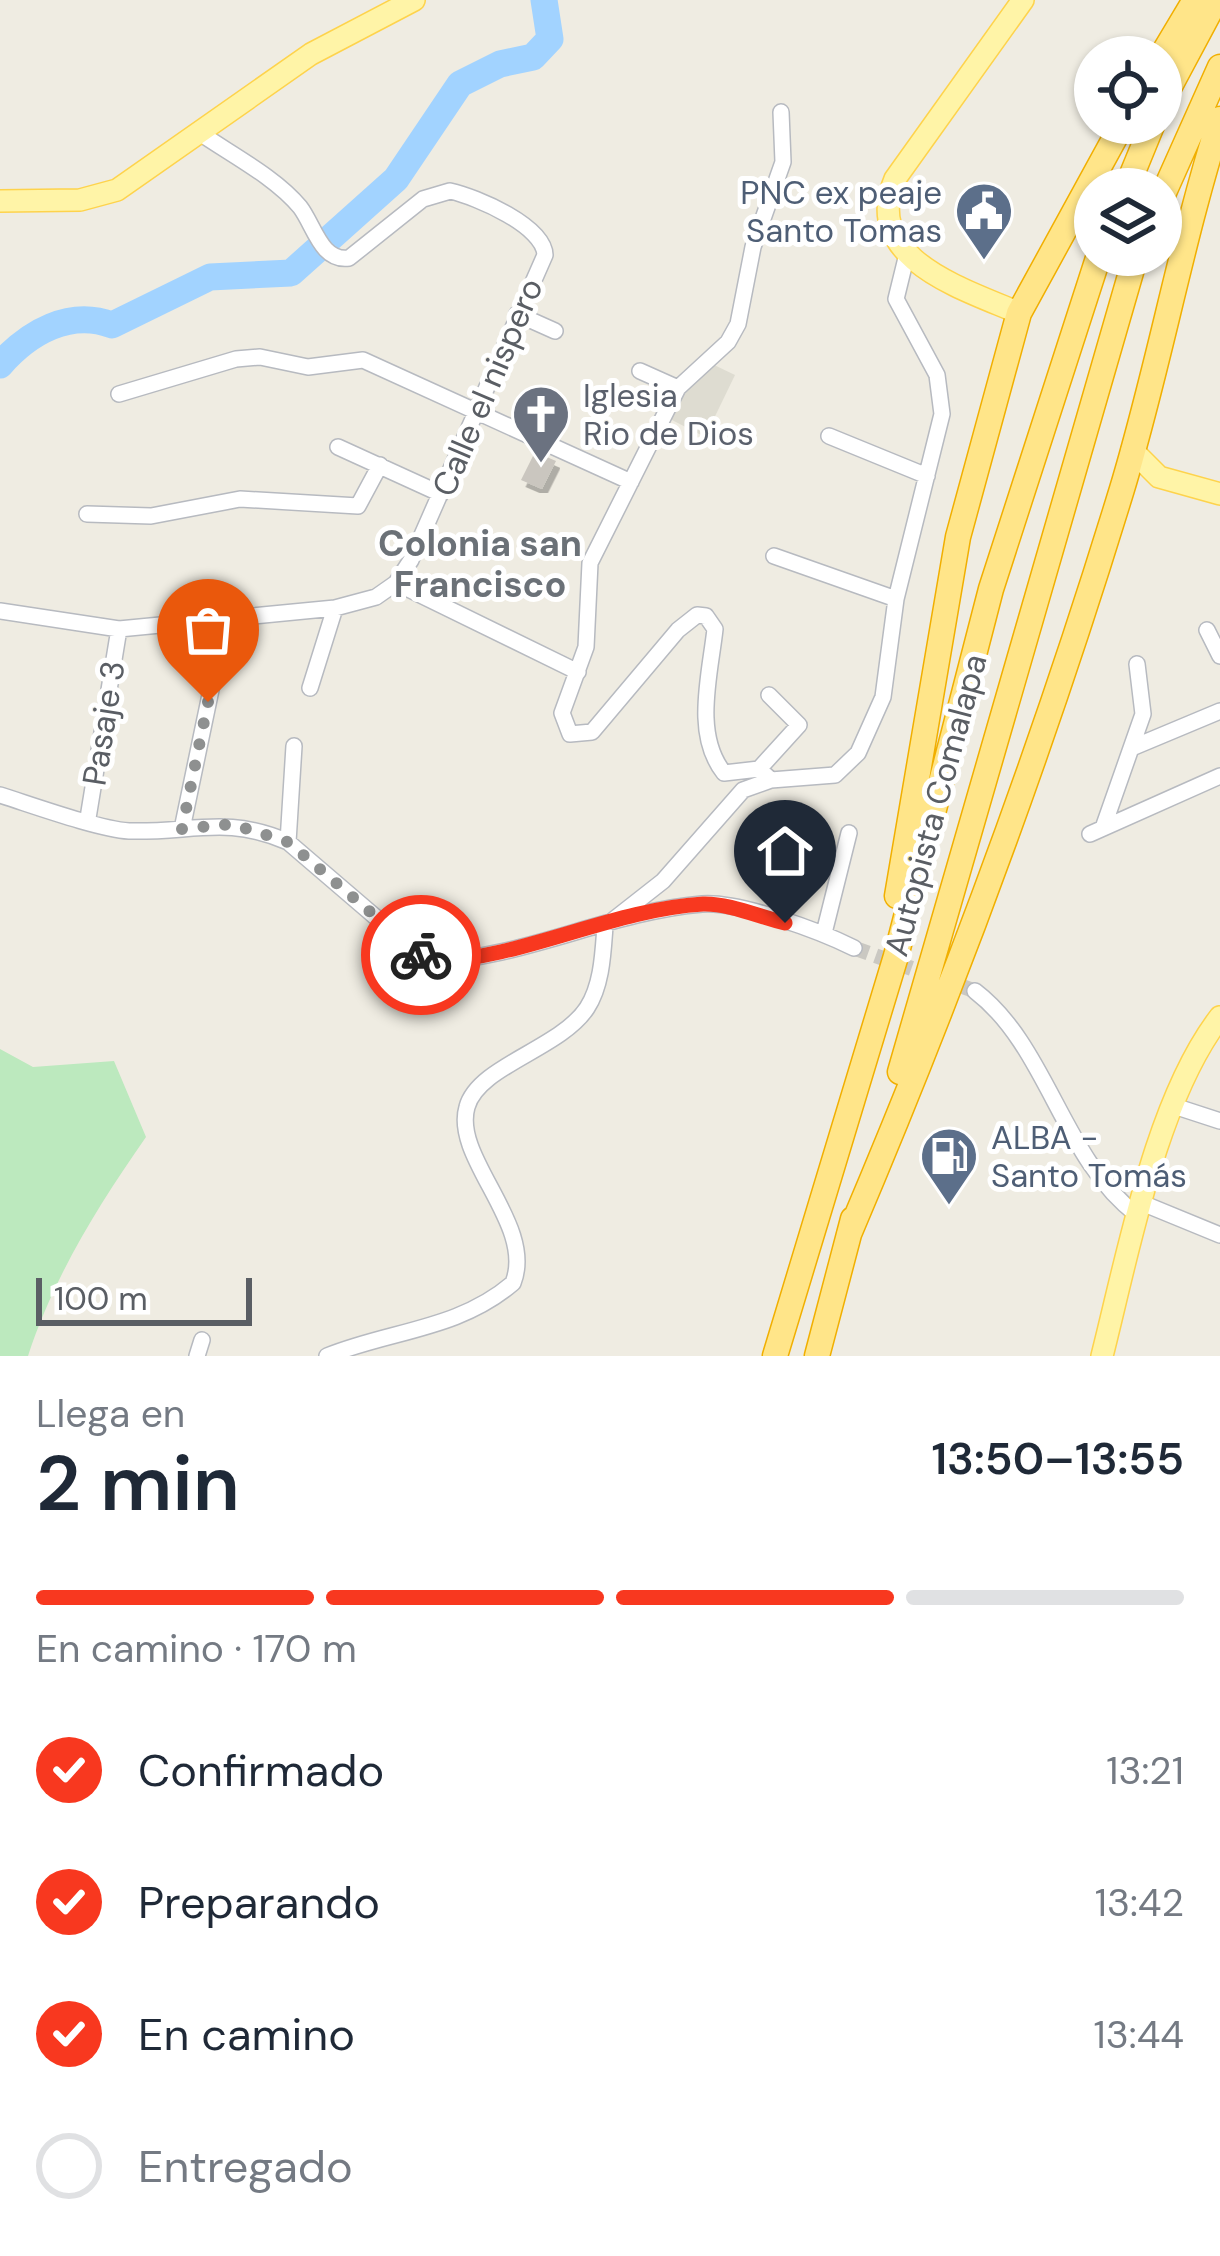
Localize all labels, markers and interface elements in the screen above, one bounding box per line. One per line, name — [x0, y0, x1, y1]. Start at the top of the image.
map controls — [1074, 36, 1182, 276]
button: locate — [1074, 36, 1182, 144]
button: layers — [1074, 168, 1182, 276]
place label: PNC ex peaje Santo Tomas — [740, 171, 942, 252]
public building icon: PNC ex peaje Santo Tomas — [953, 180, 1015, 262]
street label: Calle el nispero — [422, 272, 553, 503]
place label: Iglesia Rio de Dios — [583, 374, 754, 455]
church icon: Iglesia Rio de Dios — [510, 383, 572, 465]
district label: Colonia san Francisco — [378, 520, 582, 608]
pin — [157, 579, 259, 702]
icon: bag — [175, 597, 241, 663]
street label: Autopista Comalapa — [874, 649, 997, 961]
street label: Pasaje 3 — [72, 658, 135, 789]
pin — [734, 800, 836, 923]
icon: home — [752, 818, 818, 884]
courier — [361, 895, 481, 1015]
icon: bike — [388, 922, 454, 988]
place label: ALBA - Santo Tomás — [991, 1116, 1187, 1197]
fuel station icon: ALBA - Santo Tomás — [918, 1125, 980, 1207]
scale bar — [36, 1272, 252, 1325]
text: 100 m — [54, 1277, 148, 1320]
text: Llega en — [36, 1388, 185, 1439]
text: 13:50–13:55 — [931, 1429, 1184, 1488]
text: 2 min — [36, 1433, 240, 1534]
text: En camino · 170 m — [36, 1623, 357, 1674]
icon: check — [36, 1737, 102, 1803]
text: Confirmado — [138, 1741, 384, 1800]
text: 13:21 — [1106, 1745, 1184, 1796]
icon: check — [36, 1869, 102, 1935]
text: Preparando — [138, 1873, 380, 1932]
text: 13:42 — [1095, 1877, 1184, 1928]
icon: check — [36, 2001, 102, 2067]
text: En camino — [138, 2005, 355, 2064]
text: 13:44 — [1094, 2009, 1184, 2060]
text: Entregado — [138, 2137, 353, 2196]

